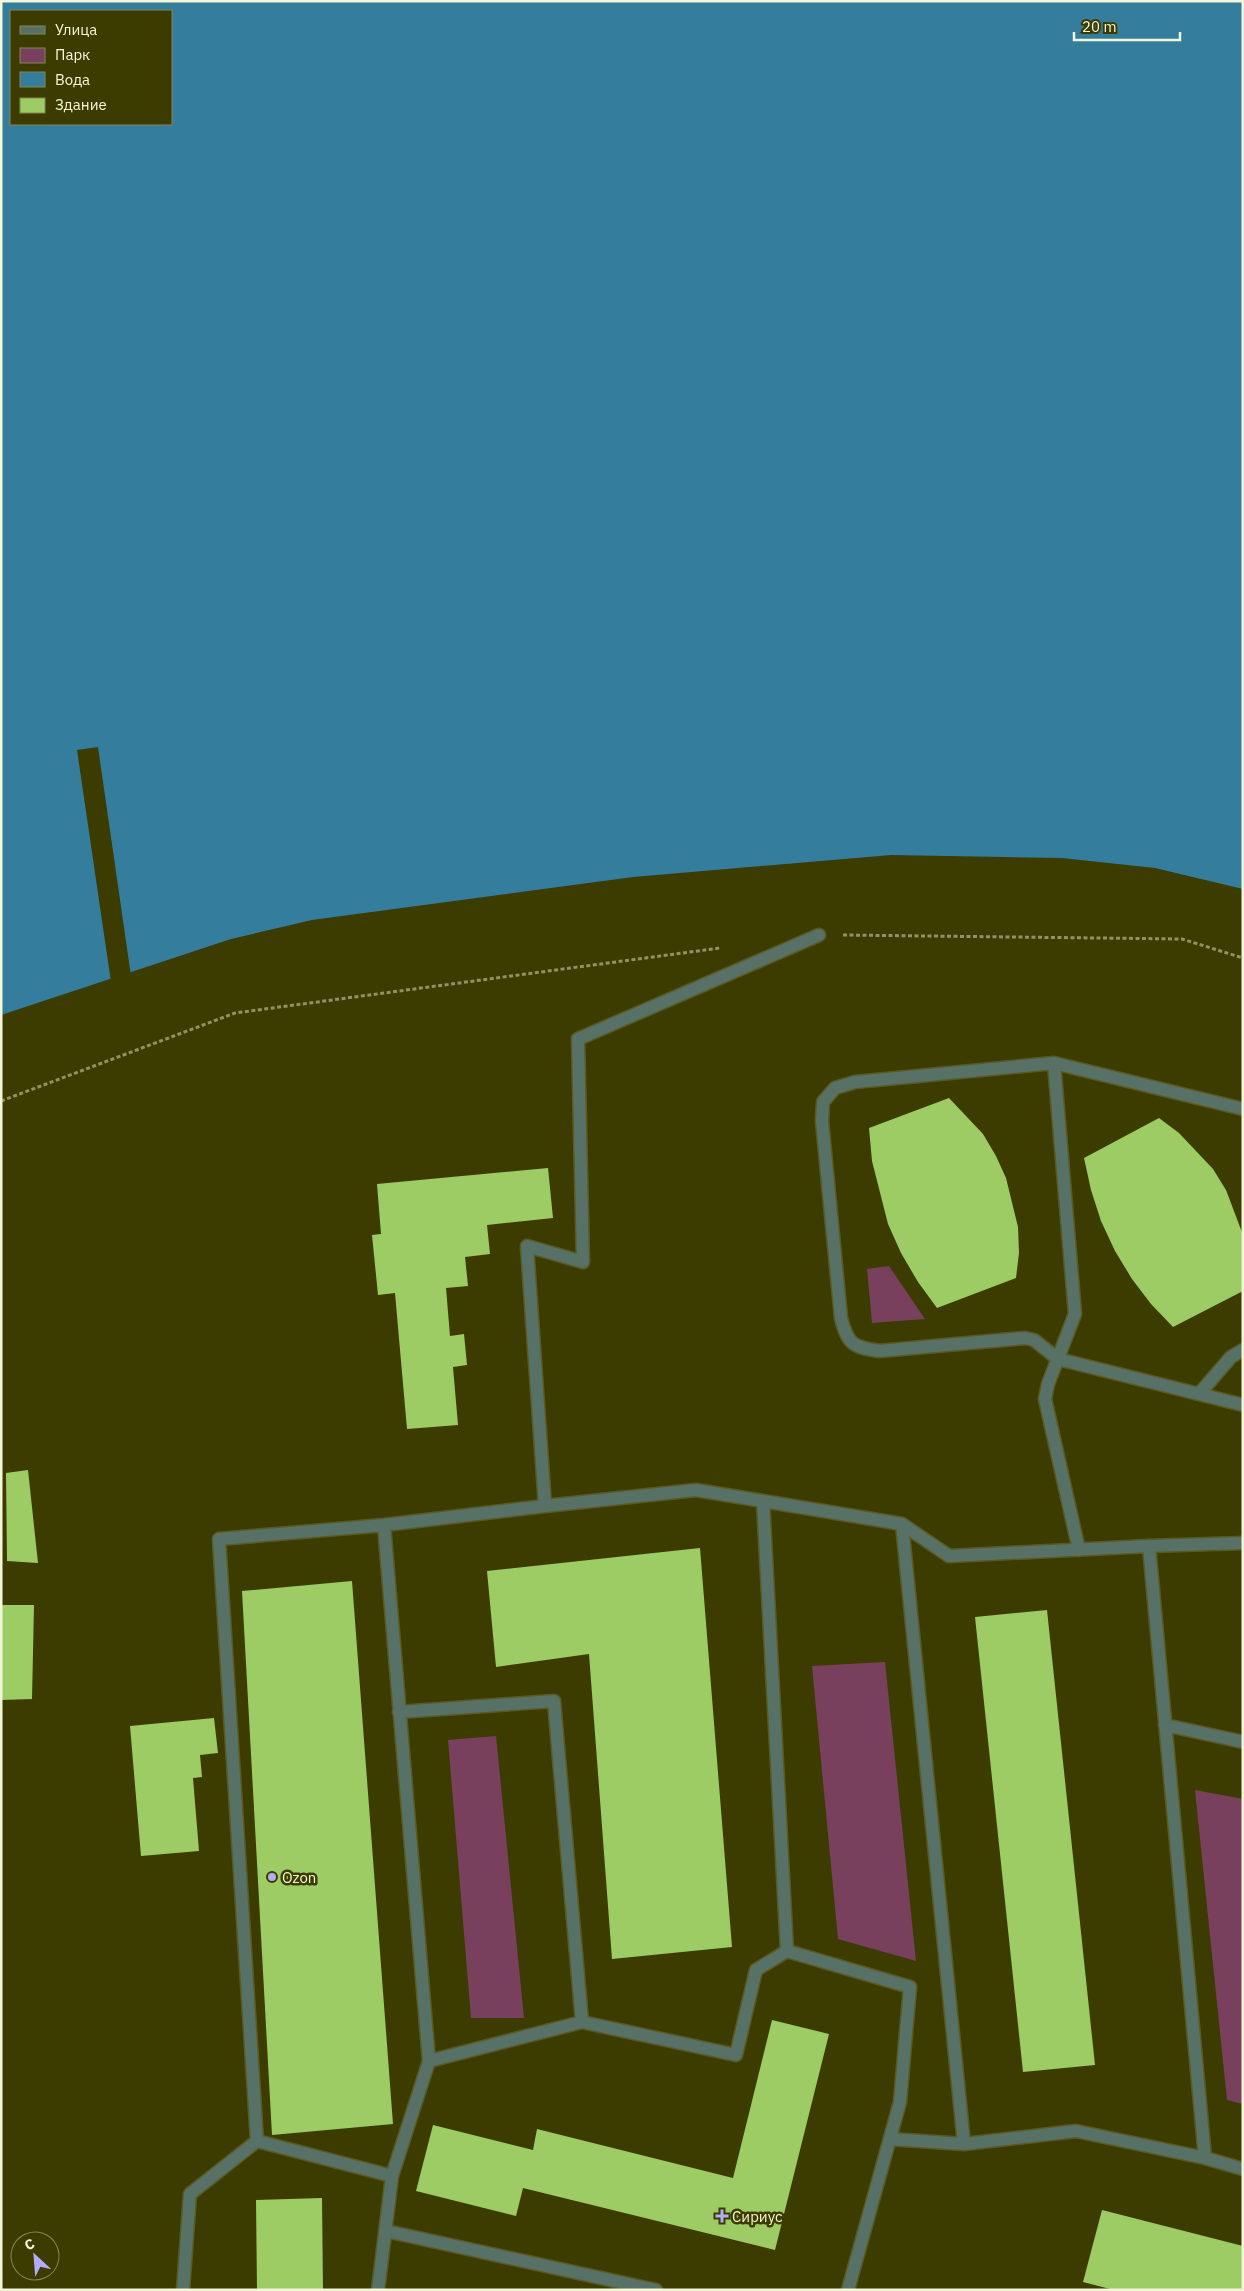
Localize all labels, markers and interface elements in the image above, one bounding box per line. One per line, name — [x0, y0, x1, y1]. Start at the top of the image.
legend — [10, 10, 172, 125]
scale bar — [1074, 10, 1180, 42]
text: 20 m — [1082, 17, 1117, 36]
text: Улица — [55, 20, 97, 39]
text: Парк — [55, 45, 90, 64]
text: Вода — [55, 70, 90, 89]
text: Здание — [55, 95, 107, 114]
place label: Ozon — [282, 1868, 316, 1887]
marker: Ozon — [266, 1871, 278, 1883]
place label: Сириус — [732, 2207, 783, 2226]
marker: Сириус — [716, 2210, 728, 2222]
north arrow — [10, 2231, 60, 2281]
text: С — [21, 2234, 37, 2254]

